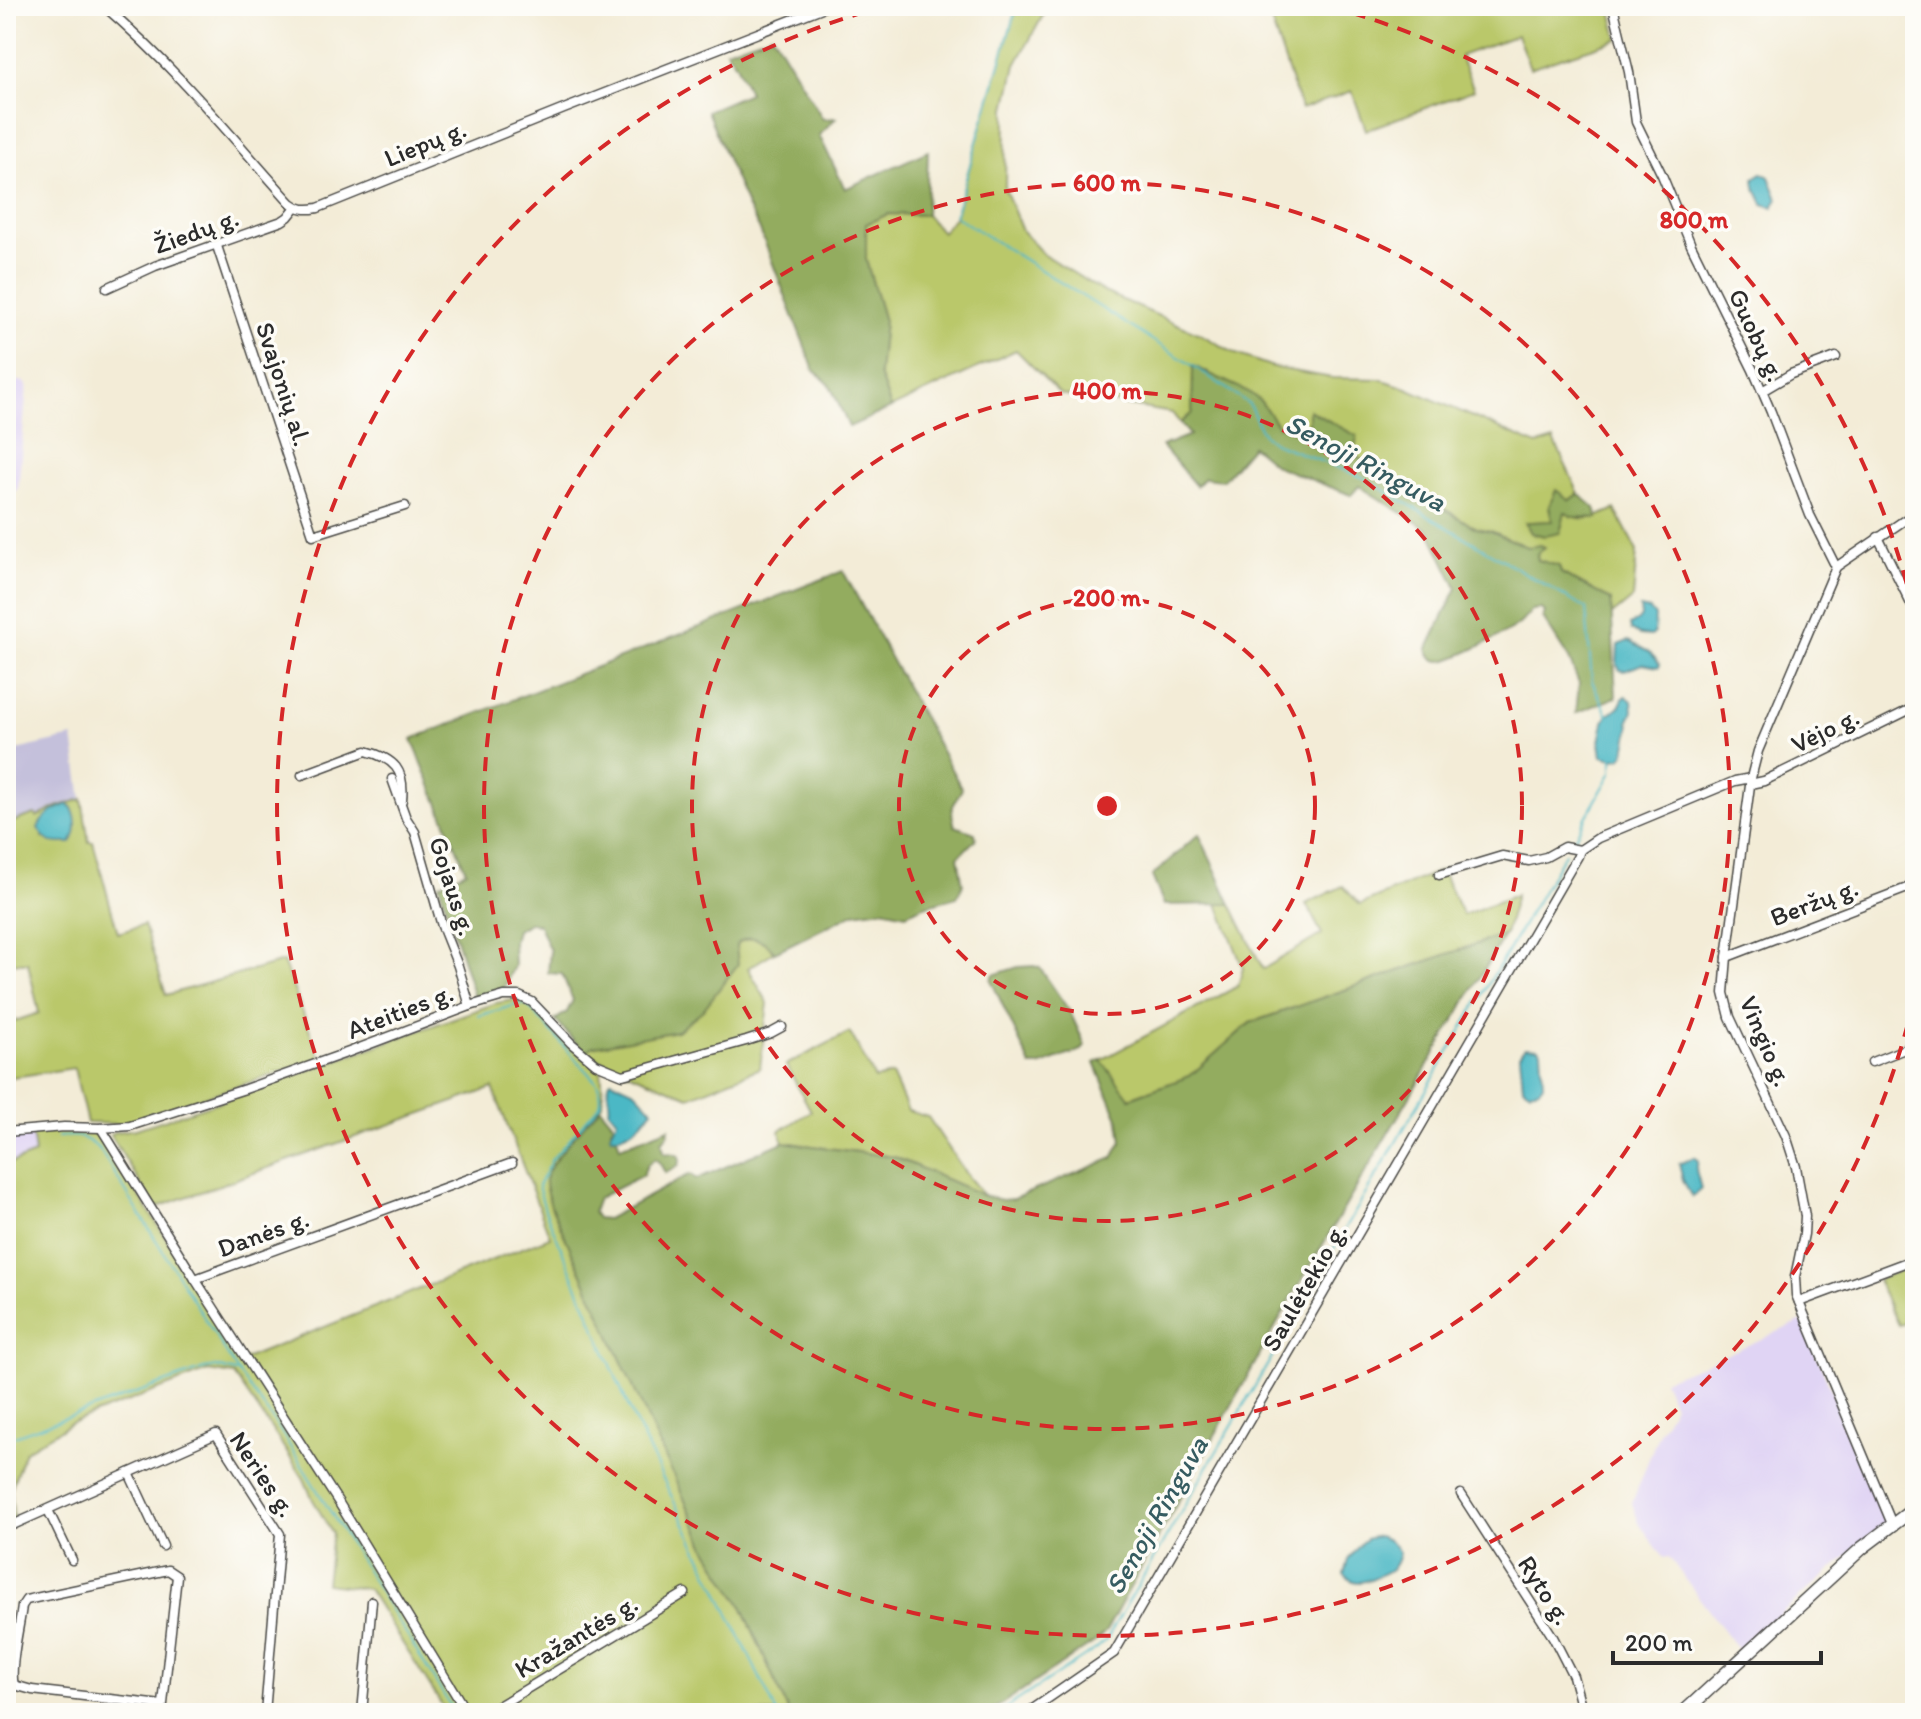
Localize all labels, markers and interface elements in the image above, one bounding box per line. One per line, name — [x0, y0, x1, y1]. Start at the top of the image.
street label: Liepų g. — [379, 112, 471, 174]
text: 600 m — [1073, 168, 1142, 197]
street label: Žiedų g. — [149, 201, 243, 261]
text: 800 m — [1660, 205, 1729, 234]
street label: Guobų g. — [1722, 283, 1792, 387]
street label: Svajonių al. — [249, 318, 319, 450]
text: 400 m — [1072, 376, 1143, 405]
water label: Senoji Ringuva — [1280, 406, 1452, 519]
text: 200 m — [1073, 583, 1142, 612]
street label: Vėjo g. — [1786, 700, 1864, 760]
centre of rings — [1093, 792, 1121, 820]
street label: Gojaus g. — [422, 833, 484, 939]
street label: Beržų g. — [1766, 871, 1862, 933]
street label: Ateities g. — [342, 976, 458, 1046]
street label: Vingio g. — [1733, 991, 1799, 1091]
street label: Danės g. — [213, 1202, 313, 1264]
street label: Saulėtekio g. — [1254, 1217, 1354, 1357]
street label: Neries g. — [223, 1425, 303, 1523]
water label: Senoji Ringuva — [1097, 1430, 1215, 1600]
street label: Ryto g. — [1511, 1549, 1579, 1631]
street label: Kražantės g. — [509, 1587, 643, 1685]
scale bar — [1613, 1615, 1821, 1665]
text: 200 m — [1625, 1628, 1693, 1657]

